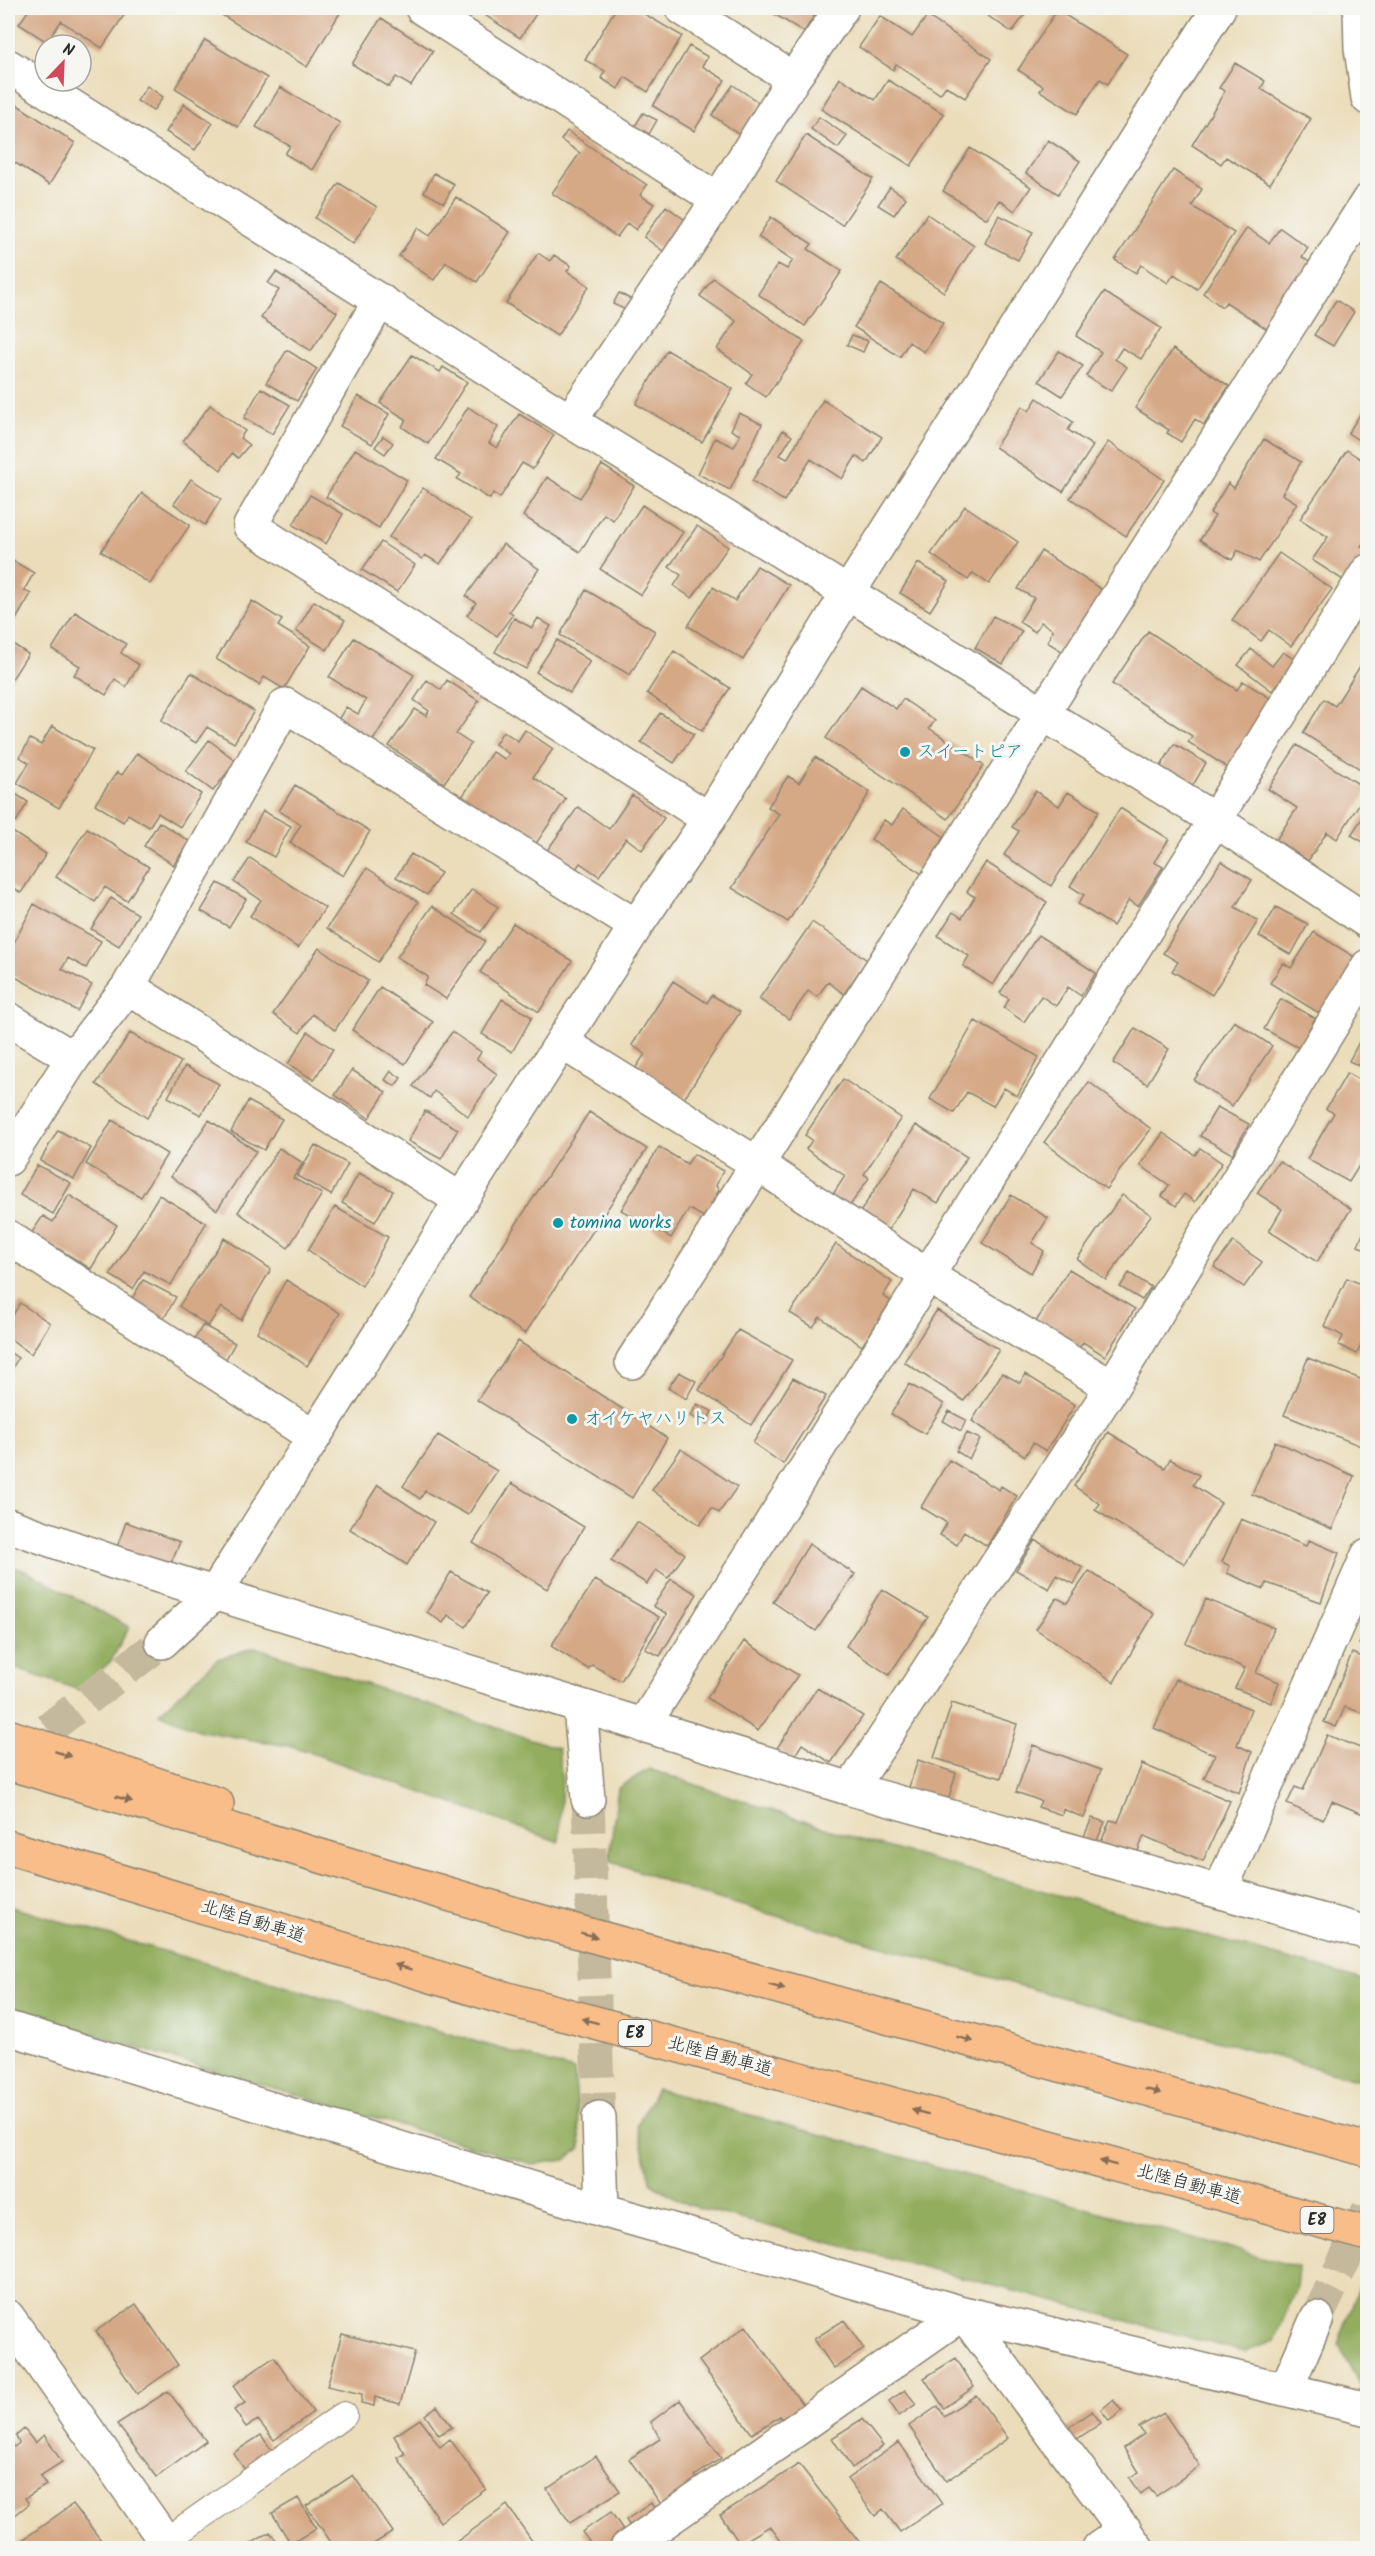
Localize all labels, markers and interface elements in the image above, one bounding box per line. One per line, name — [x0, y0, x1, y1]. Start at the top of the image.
north arrow — [33, 33, 93, 93]
text: N — [59, 37, 78, 64]
place label: スイートピア — [917, 738, 1024, 767]
marker: スイートピア — [898, 745, 912, 759]
place label: tomina works — [570, 1209, 672, 1238]
marker: tomina works — [551, 1216, 565, 1230]
place label: オイケヤハリトス — [584, 1405, 727, 1434]
marker: オイケヤハリトス — [565, 1412, 579, 1426]
one-way arrow — [54, 1749, 72, 1759]
one-way arrow — [115, 1795, 133, 1804]
street label: 北陸自動車道 — [197, 1892, 309, 1952]
one-way arrow — [580, 1931, 598, 1940]
one-way arrow — [394, 1962, 412, 1971]
one-way arrow — [768, 1983, 786, 1992]
one-way arrow — [581, 2016, 600, 2026]
road number: E8 — [618, 2020, 652, 2046]
street label: 北陸自動車道 — [664, 2029, 776, 2085]
one-way arrow — [956, 2034, 974, 2044]
one-way arrow — [1144, 2086, 1162, 2096]
one-way arrow — [911, 2106, 929, 2116]
street label: 北陸自動車道 — [1133, 2157, 1245, 2213]
one-way arrow — [1099, 2158, 1117, 2167]
road number: E8 — [1300, 2207, 1334, 2233]

